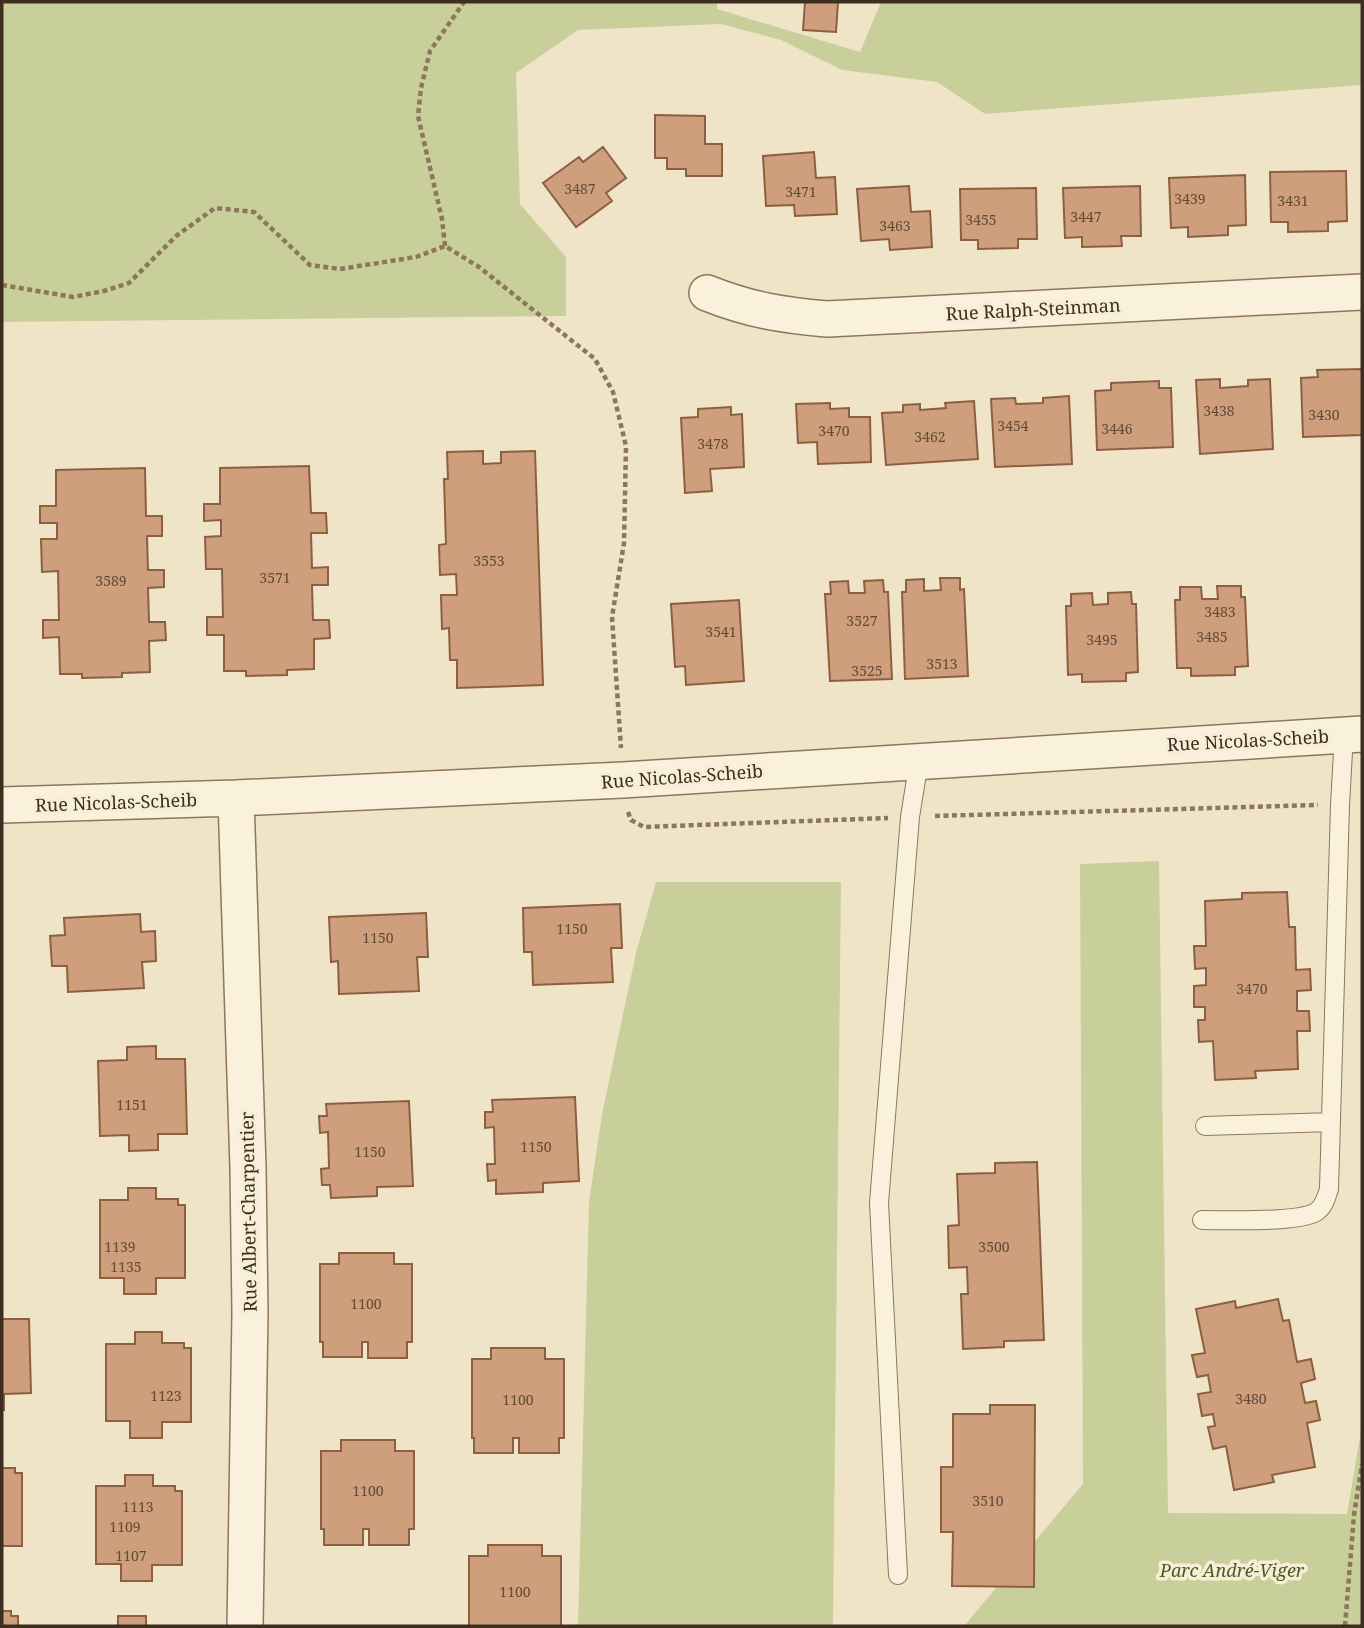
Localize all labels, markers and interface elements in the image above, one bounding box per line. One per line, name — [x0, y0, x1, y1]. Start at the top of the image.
house number: 3487 — [564, 179, 596, 198]
house number: 3471 — [785, 182, 817, 201]
house number: 3439 — [1174, 189, 1206, 208]
house number: 3431 — [1277, 191, 1309, 210]
house number: 3447 — [1070, 207, 1102, 226]
house number: 3455 — [965, 210, 997, 229]
house number: 3463 — [879, 216, 911, 235]
street label: Rue Ralph-Steinman — [945, 292, 1121, 326]
house number: 3438 — [1203, 401, 1235, 420]
house number: 3430 — [1308, 405, 1340, 424]
house number: 3454 — [997, 416, 1029, 435]
house number: 3446 — [1101, 419, 1133, 438]
house number: 3470 — [818, 421, 850, 440]
house number: 3462 — [914, 427, 946, 446]
house number: 3478 — [697, 434, 729, 453]
house number: 3553 — [473, 551, 505, 570]
house number: 3571 — [259, 568, 291, 587]
house number: 3589 — [95, 571, 127, 590]
house number: 3483 — [1204, 602, 1236, 621]
house number: 3527 — [846, 611, 878, 630]
house number: 3541 — [705, 622, 737, 641]
house number: 3485 — [1196, 627, 1228, 646]
house number: 3495 — [1086, 630, 1118, 649]
house number: 3513 — [926, 654, 958, 673]
house number: 3525 — [851, 661, 883, 680]
street label: Rue Nicolas-Scheib — [1166, 724, 1330, 756]
street label: Rue Nicolas-Scheib — [600, 758, 764, 794]
street label: Rue Nicolas-Scheib — [35, 787, 197, 817]
house number: 1150 — [556, 919, 588, 938]
house number: 1150 — [362, 928, 394, 947]
house number: 3470 — [1236, 979, 1268, 998]
house number: 1151 — [116, 1095, 148, 1114]
street label: Rue Albert-Charpentier — [234, 1111, 262, 1312]
house number: 1150 — [520, 1137, 552, 1156]
house number: 1150 — [354, 1142, 386, 1161]
house number: 1139 — [104, 1237, 136, 1256]
house number: 3500 — [978, 1237, 1010, 1256]
house number: 1135 — [110, 1257, 142, 1276]
house number: 1100 — [350, 1294, 382, 1313]
house number: 1123 — [150, 1386, 182, 1405]
house number: 3480 — [1235, 1389, 1267, 1408]
house number: 1100 — [502, 1390, 534, 1409]
house number: 1100 — [352, 1481, 384, 1500]
house number: 3510 — [972, 1491, 1004, 1510]
house number: 1113 — [122, 1497, 154, 1516]
house number: 1109 — [109, 1517, 141, 1536]
house number: 1107 — [115, 1546, 147, 1565]
park label: Parc André-Viger — [1159, 1558, 1305, 1582]
house number: 1100 — [499, 1582, 531, 1601]

